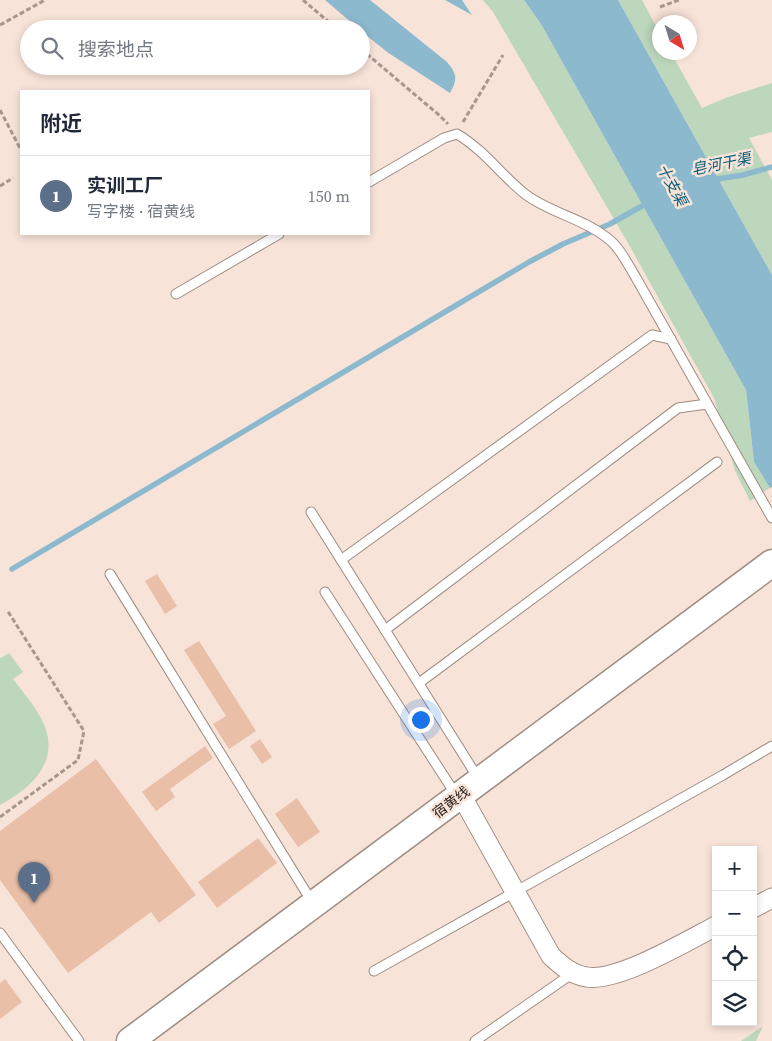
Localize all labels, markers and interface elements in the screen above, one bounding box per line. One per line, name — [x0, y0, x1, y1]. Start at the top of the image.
north arrow — [652, 15, 697, 60]
search box — [20, 20, 370, 75]
icon: search — [38, 34, 66, 62]
text: 搜索地点 — [78, 36, 154, 62]
text: 附近 — [40, 109, 82, 138]
water label: 皂河干渠 — [689, 147, 754, 180]
water label: 十支渠 — [652, 160, 693, 211]
text: 实训工厂 — [87, 172, 163, 198]
text: 1 — [52, 185, 60, 207]
text: 150 m — [308, 185, 350, 207]
text: 写字楼 · 宿黄线 — [87, 200, 195, 222]
your location — [408, 707, 434, 733]
street label: 宿黄线 — [428, 781, 474, 823]
map controls — [712, 846, 757, 1026]
button: + — [712, 846, 757, 891]
pin: 1 — [18, 862, 50, 903]
button: − — [712, 891, 757, 936]
button: locate — [712, 936, 757, 981]
button: layers — [712, 981, 757, 1026]

